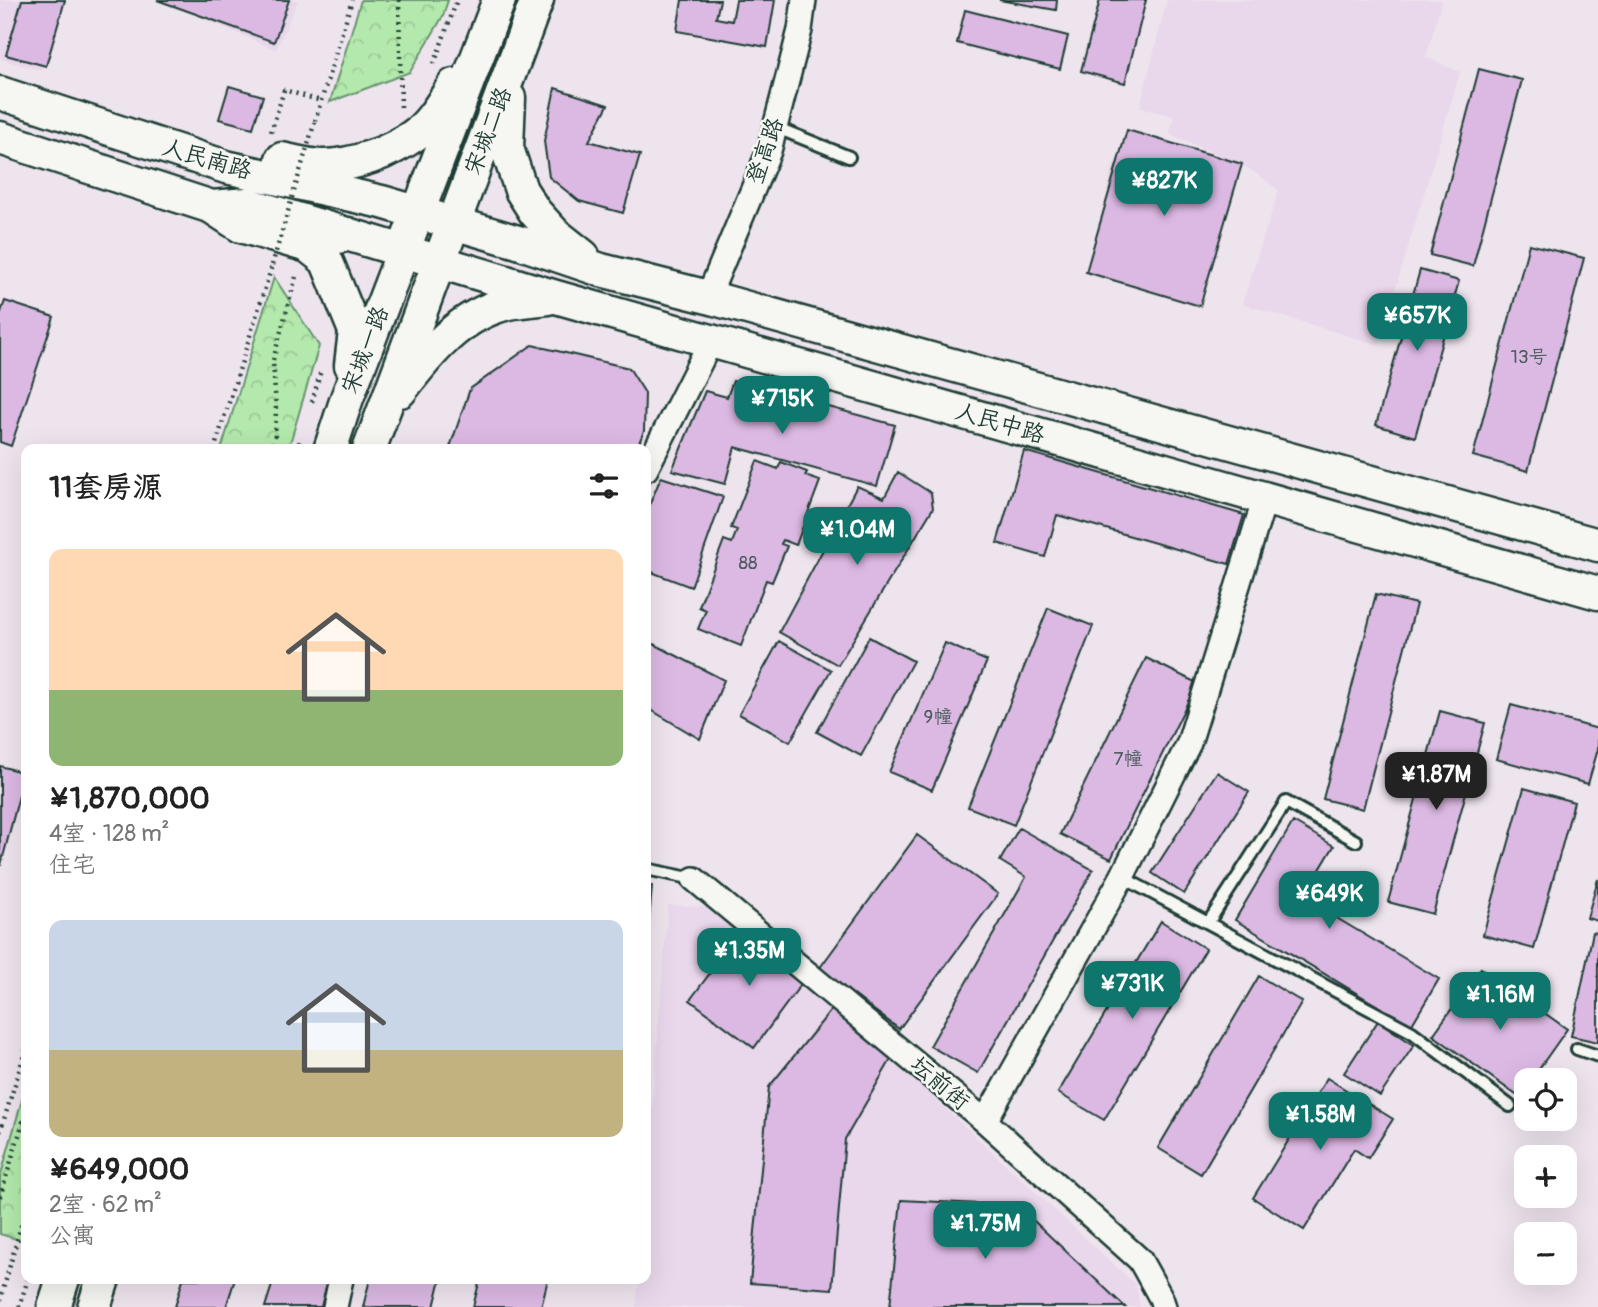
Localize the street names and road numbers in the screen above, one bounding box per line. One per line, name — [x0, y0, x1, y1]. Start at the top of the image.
street label: 宋城二路 — [458, 83, 518, 179]
street label: 登高路 — [740, 114, 790, 188]
street label: 人民南路 — [159, 132, 255, 186]
street label: 宋城一路 — [335, 302, 395, 398]
street label: 人民中路 — [952, 396, 1048, 450]
street label: 坛前街 — [904, 1050, 976, 1116]

